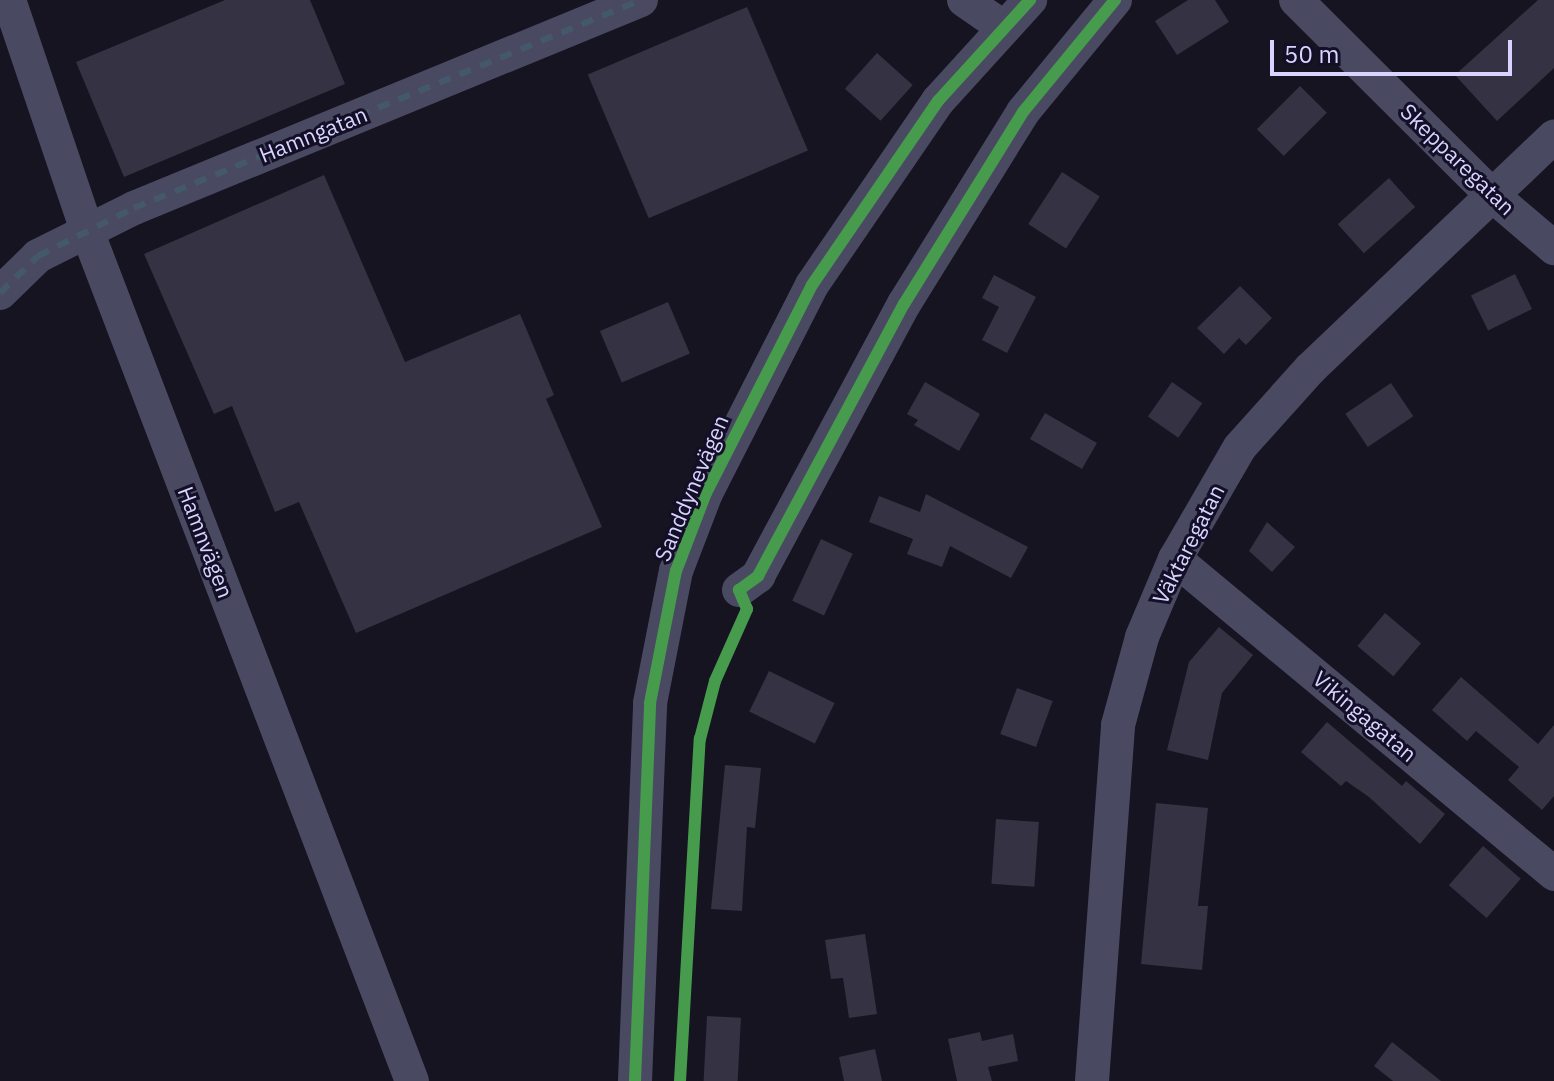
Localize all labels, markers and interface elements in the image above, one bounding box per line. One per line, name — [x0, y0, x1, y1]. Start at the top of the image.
scale bar — [1274, 24, 1516, 74]
text: 50 m — [1284, 38, 1339, 70]
street label: Skepparegatan — [1395, 98, 1521, 220]
street label: Hamngatan — [255, 100, 371, 168]
street label: Sanddynevägen — [648, 411, 734, 565]
street label: Väktaregatan — [1147, 480, 1229, 608]
street label: Hamnvägen — [173, 483, 239, 601]
street label: Vikingagatan — [1308, 665, 1422, 767]

